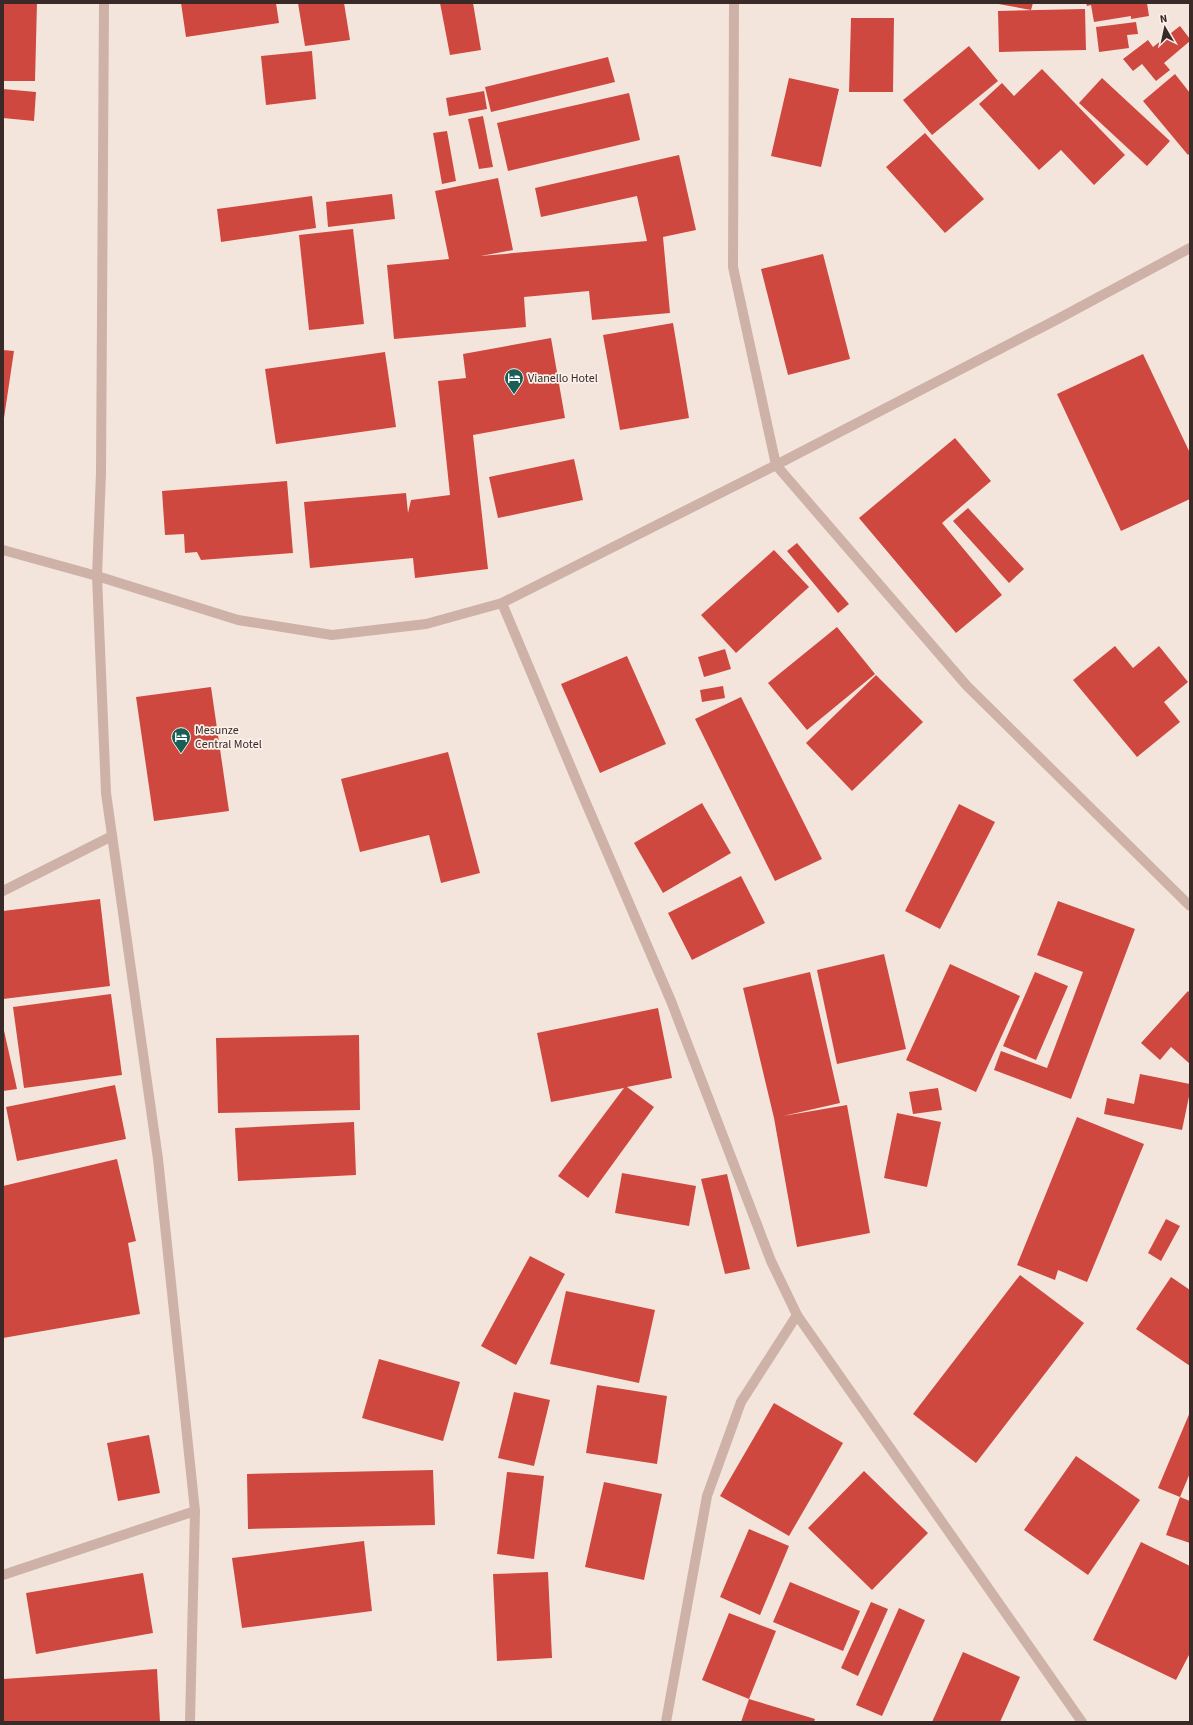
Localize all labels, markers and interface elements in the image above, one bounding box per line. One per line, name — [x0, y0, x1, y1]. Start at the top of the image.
north arrow — [1145, 8, 1185, 48]
text: N — [1159, 11, 1168, 27]
hotel icon: Vianello Hotel — [503, 367, 525, 395]
place label: Vianello Hotel — [528, 370, 598, 387]
place label: Mesunze Central Motel — [195, 722, 262, 753]
hotel icon: Mesunze Central Motel — [170, 726, 192, 754]

